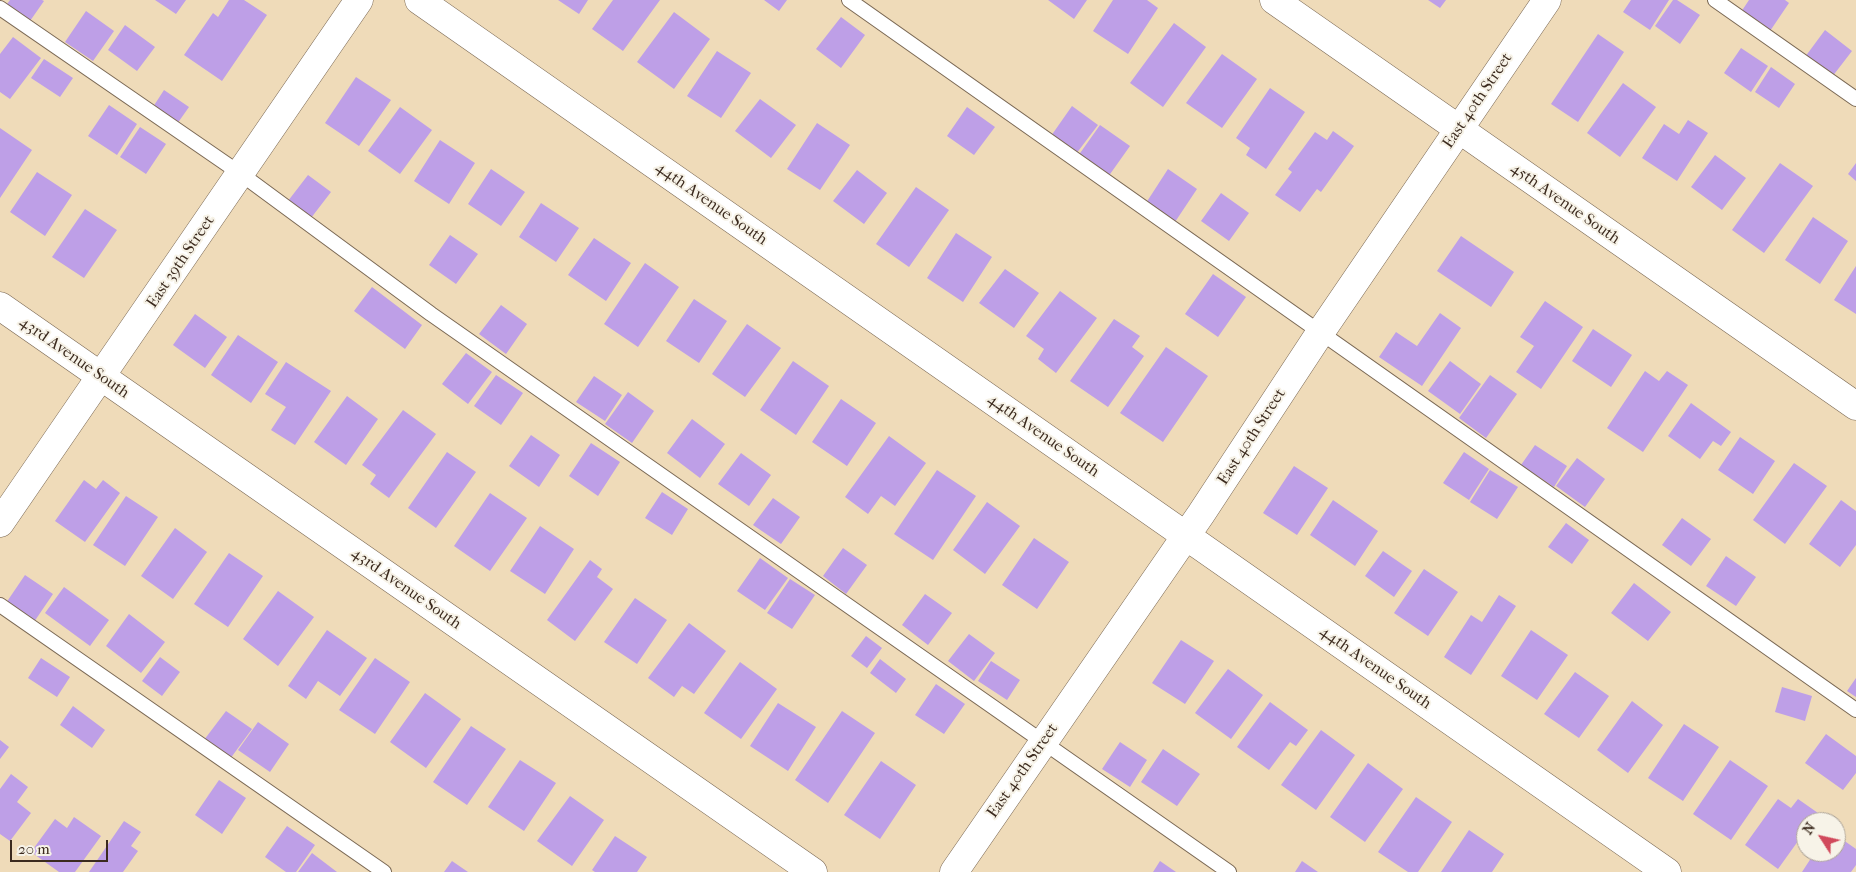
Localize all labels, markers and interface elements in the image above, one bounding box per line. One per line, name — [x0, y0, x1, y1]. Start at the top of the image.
street label: East 40th Street — [1439, 50, 1517, 152]
street label: 44th Avenue South — [651, 158, 771, 250]
street label: 45th Avenue South — [1507, 159, 1623, 249]
street label: East 39th Street — [143, 212, 219, 312]
street label: 43rd Avenue South — [15, 313, 133, 403]
street label: East 40th Street — [1214, 385, 1290, 489]
street label: 44th Avenue South — [983, 390, 1103, 482]
street label: 43rd Avenue South — [347, 544, 465, 634]
street label: 44th Avenue South — [1315, 622, 1435, 714]
street label: East 40th Street — [983, 720, 1063, 822]
north arrow — [1796, 812, 1846, 862]
text: N — [1799, 819, 1819, 838]
scale bar — [12, 830, 110, 862]
text: 20 m — [18, 840, 50, 858]

